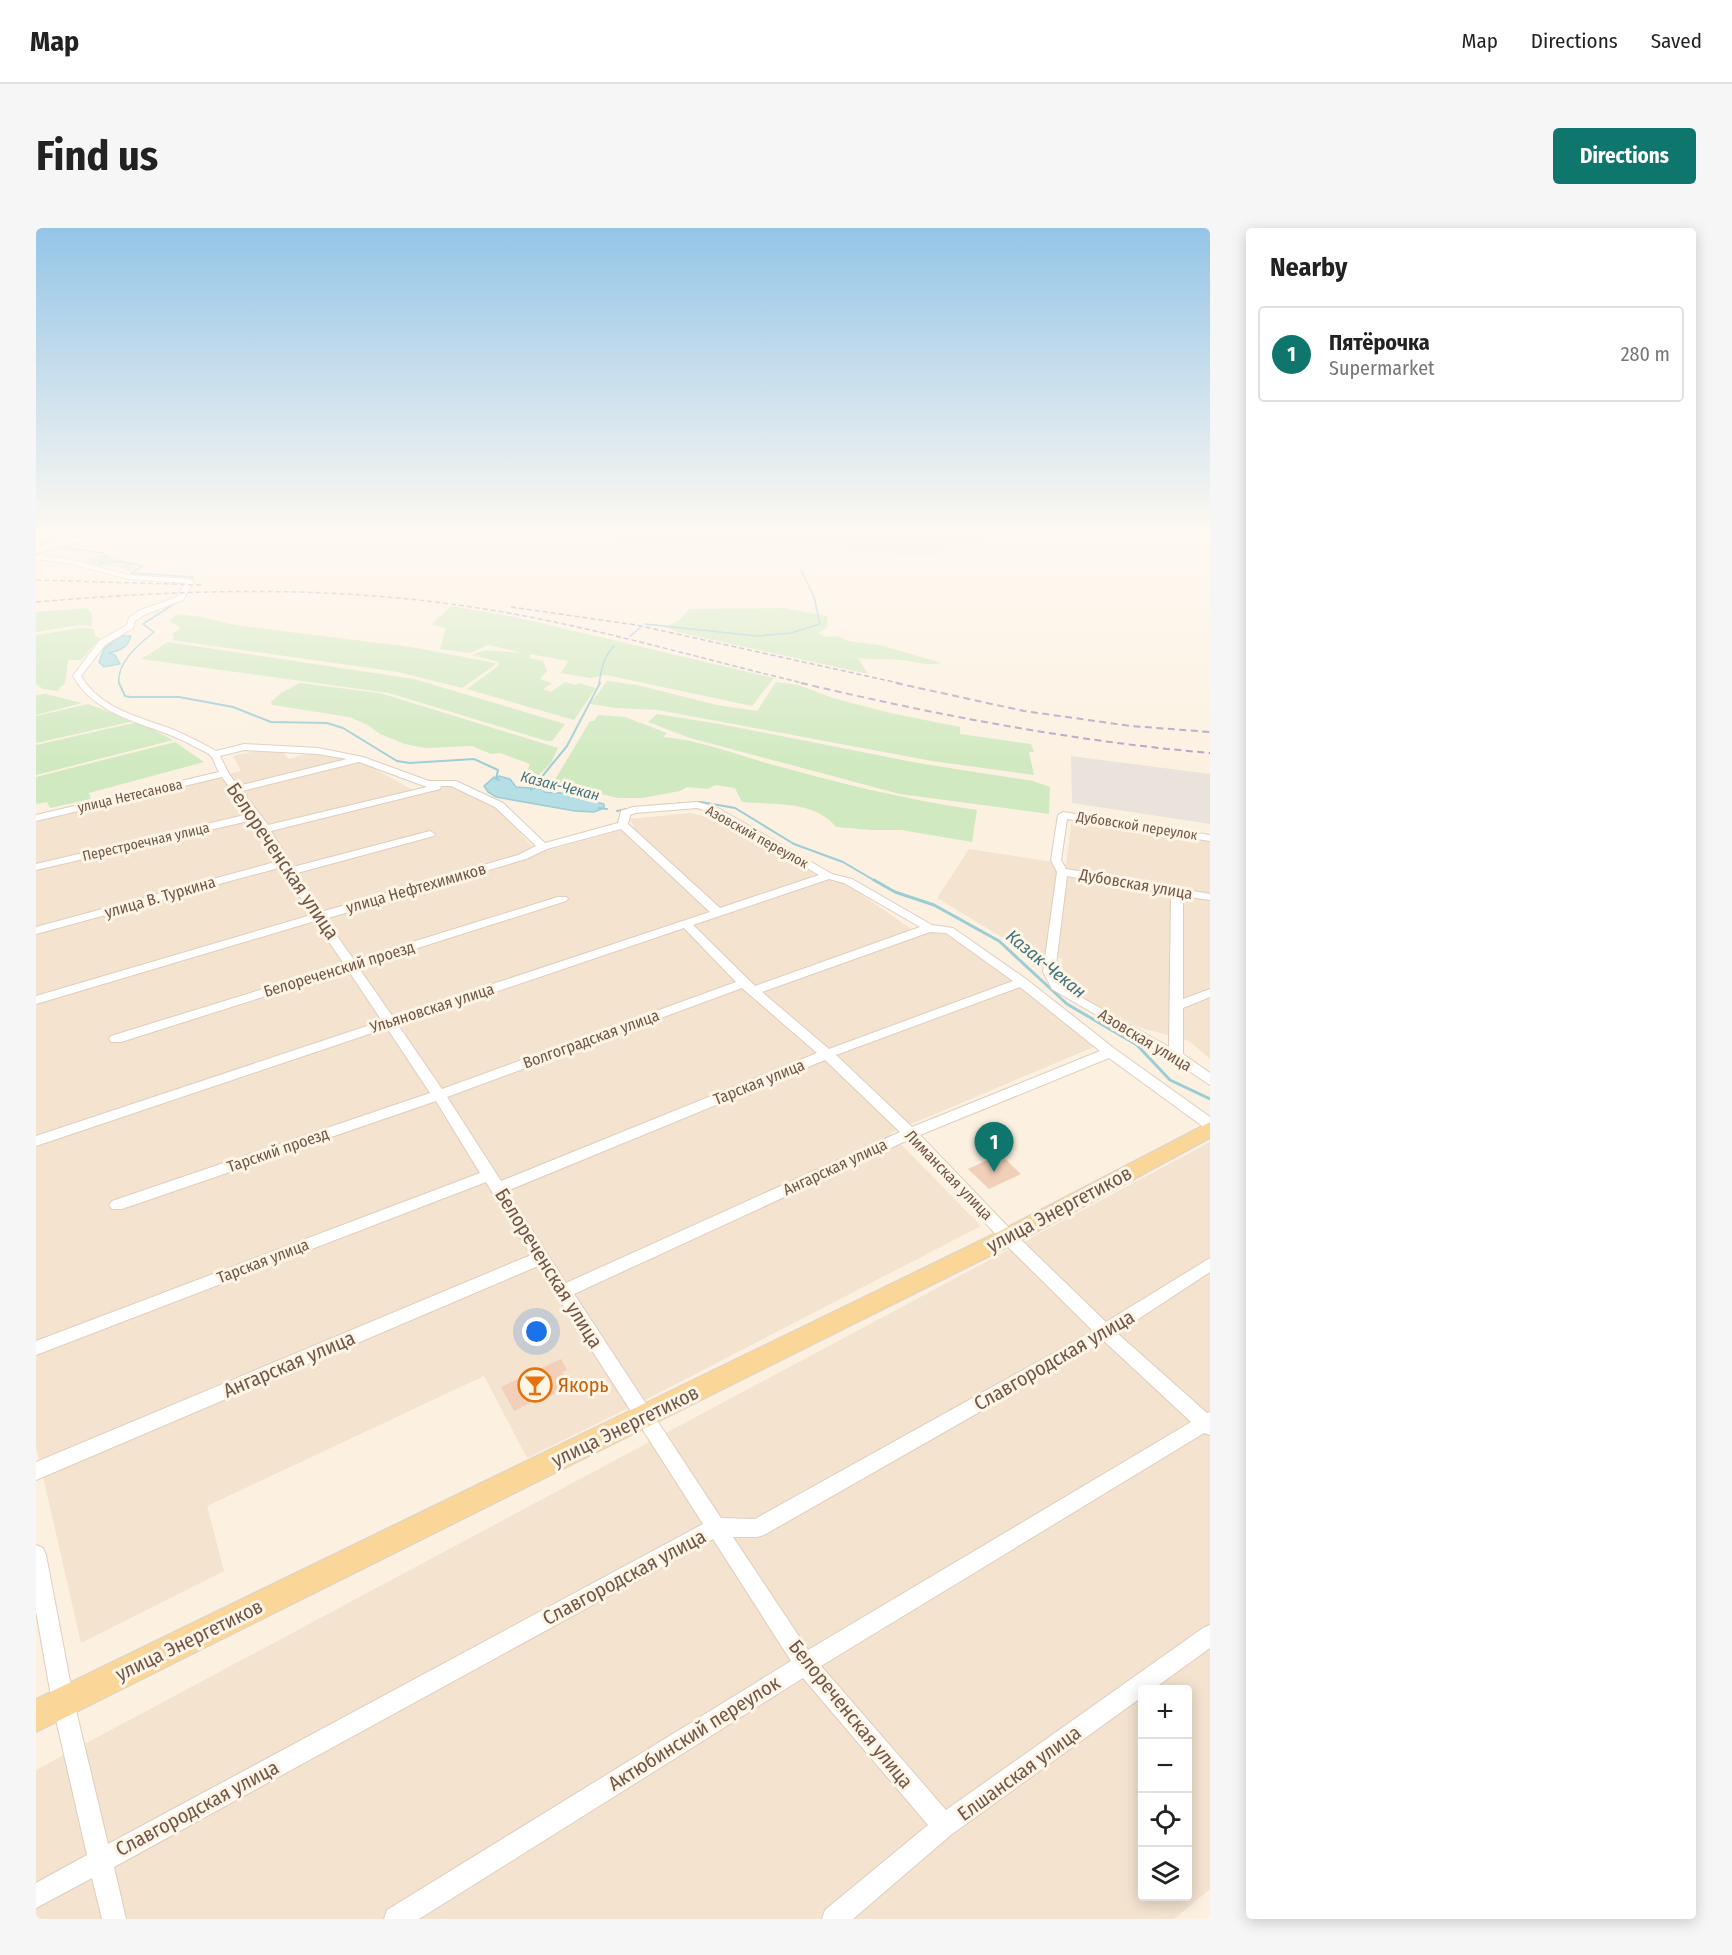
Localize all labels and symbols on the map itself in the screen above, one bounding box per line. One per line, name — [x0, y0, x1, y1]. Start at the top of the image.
water label: Казак-Чекан — [519, 768, 601, 804]
street label: улица Нетесанова — [76, 776, 184, 816]
street label: Белореченская улица — [222, 778, 344, 944]
street label: Азовский переулок — [703, 802, 812, 872]
street label: Дубовской переулок — [1074, 808, 1199, 844]
street label: Перестроечная улица — [81, 819, 211, 865]
street label: улица Нефтехимиков — [344, 859, 488, 917]
street label: Дубовская улица — [1077, 865, 1194, 903]
street label: улица В. Туркина — [102, 872, 218, 922]
water label: Казак-Чекан — [1002, 925, 1090, 1003]
street label: Белореченский проезд — [261, 937, 417, 1001]
street label: Ульяновская улица — [367, 979, 497, 1037]
street label: Волгоградская улица — [520, 1005, 662, 1072]
street label: Азовская улица — [1095, 1005, 1195, 1075]
street label: Тарская улица — [711, 1055, 808, 1109]
pin: 1 — [974, 1122, 1014, 1172]
street label: Тарский проезд — [225, 1124, 331, 1176]
street label: Лиманская улица — [901, 1126, 997, 1224]
street label: Ангарская улица — [780, 1135, 890, 1199]
street label: улица Энергетиков — [982, 1161, 1136, 1257]
street label: Белореченская улица — [490, 1184, 608, 1352]
street label: Тарская улица — [214, 1235, 312, 1287]
street label: Славгородская улица — [970, 1304, 1138, 1416]
your location — [522, 1317, 551, 1346]
street label: Ангарская улица — [220, 1325, 358, 1403]
bar icon: Якорь — [517, 1367, 553, 1403]
place label: Якорь — [558, 1373, 609, 1397]
street label: улица Энергетиков — [547, 1380, 703, 1472]
street label: Славгородская улица — [538, 1524, 710, 1630]
street label: улица Энергетиков — [111, 1594, 267, 1686]
street label: Белореченская улица — [784, 1635, 918, 1793]
street label: Актюбинский переулок — [604, 1670, 785, 1796]
street label: Елшанская улица — [953, 1720, 1085, 1826]
street label: Славгородская улица — [111, 1755, 283, 1861]

